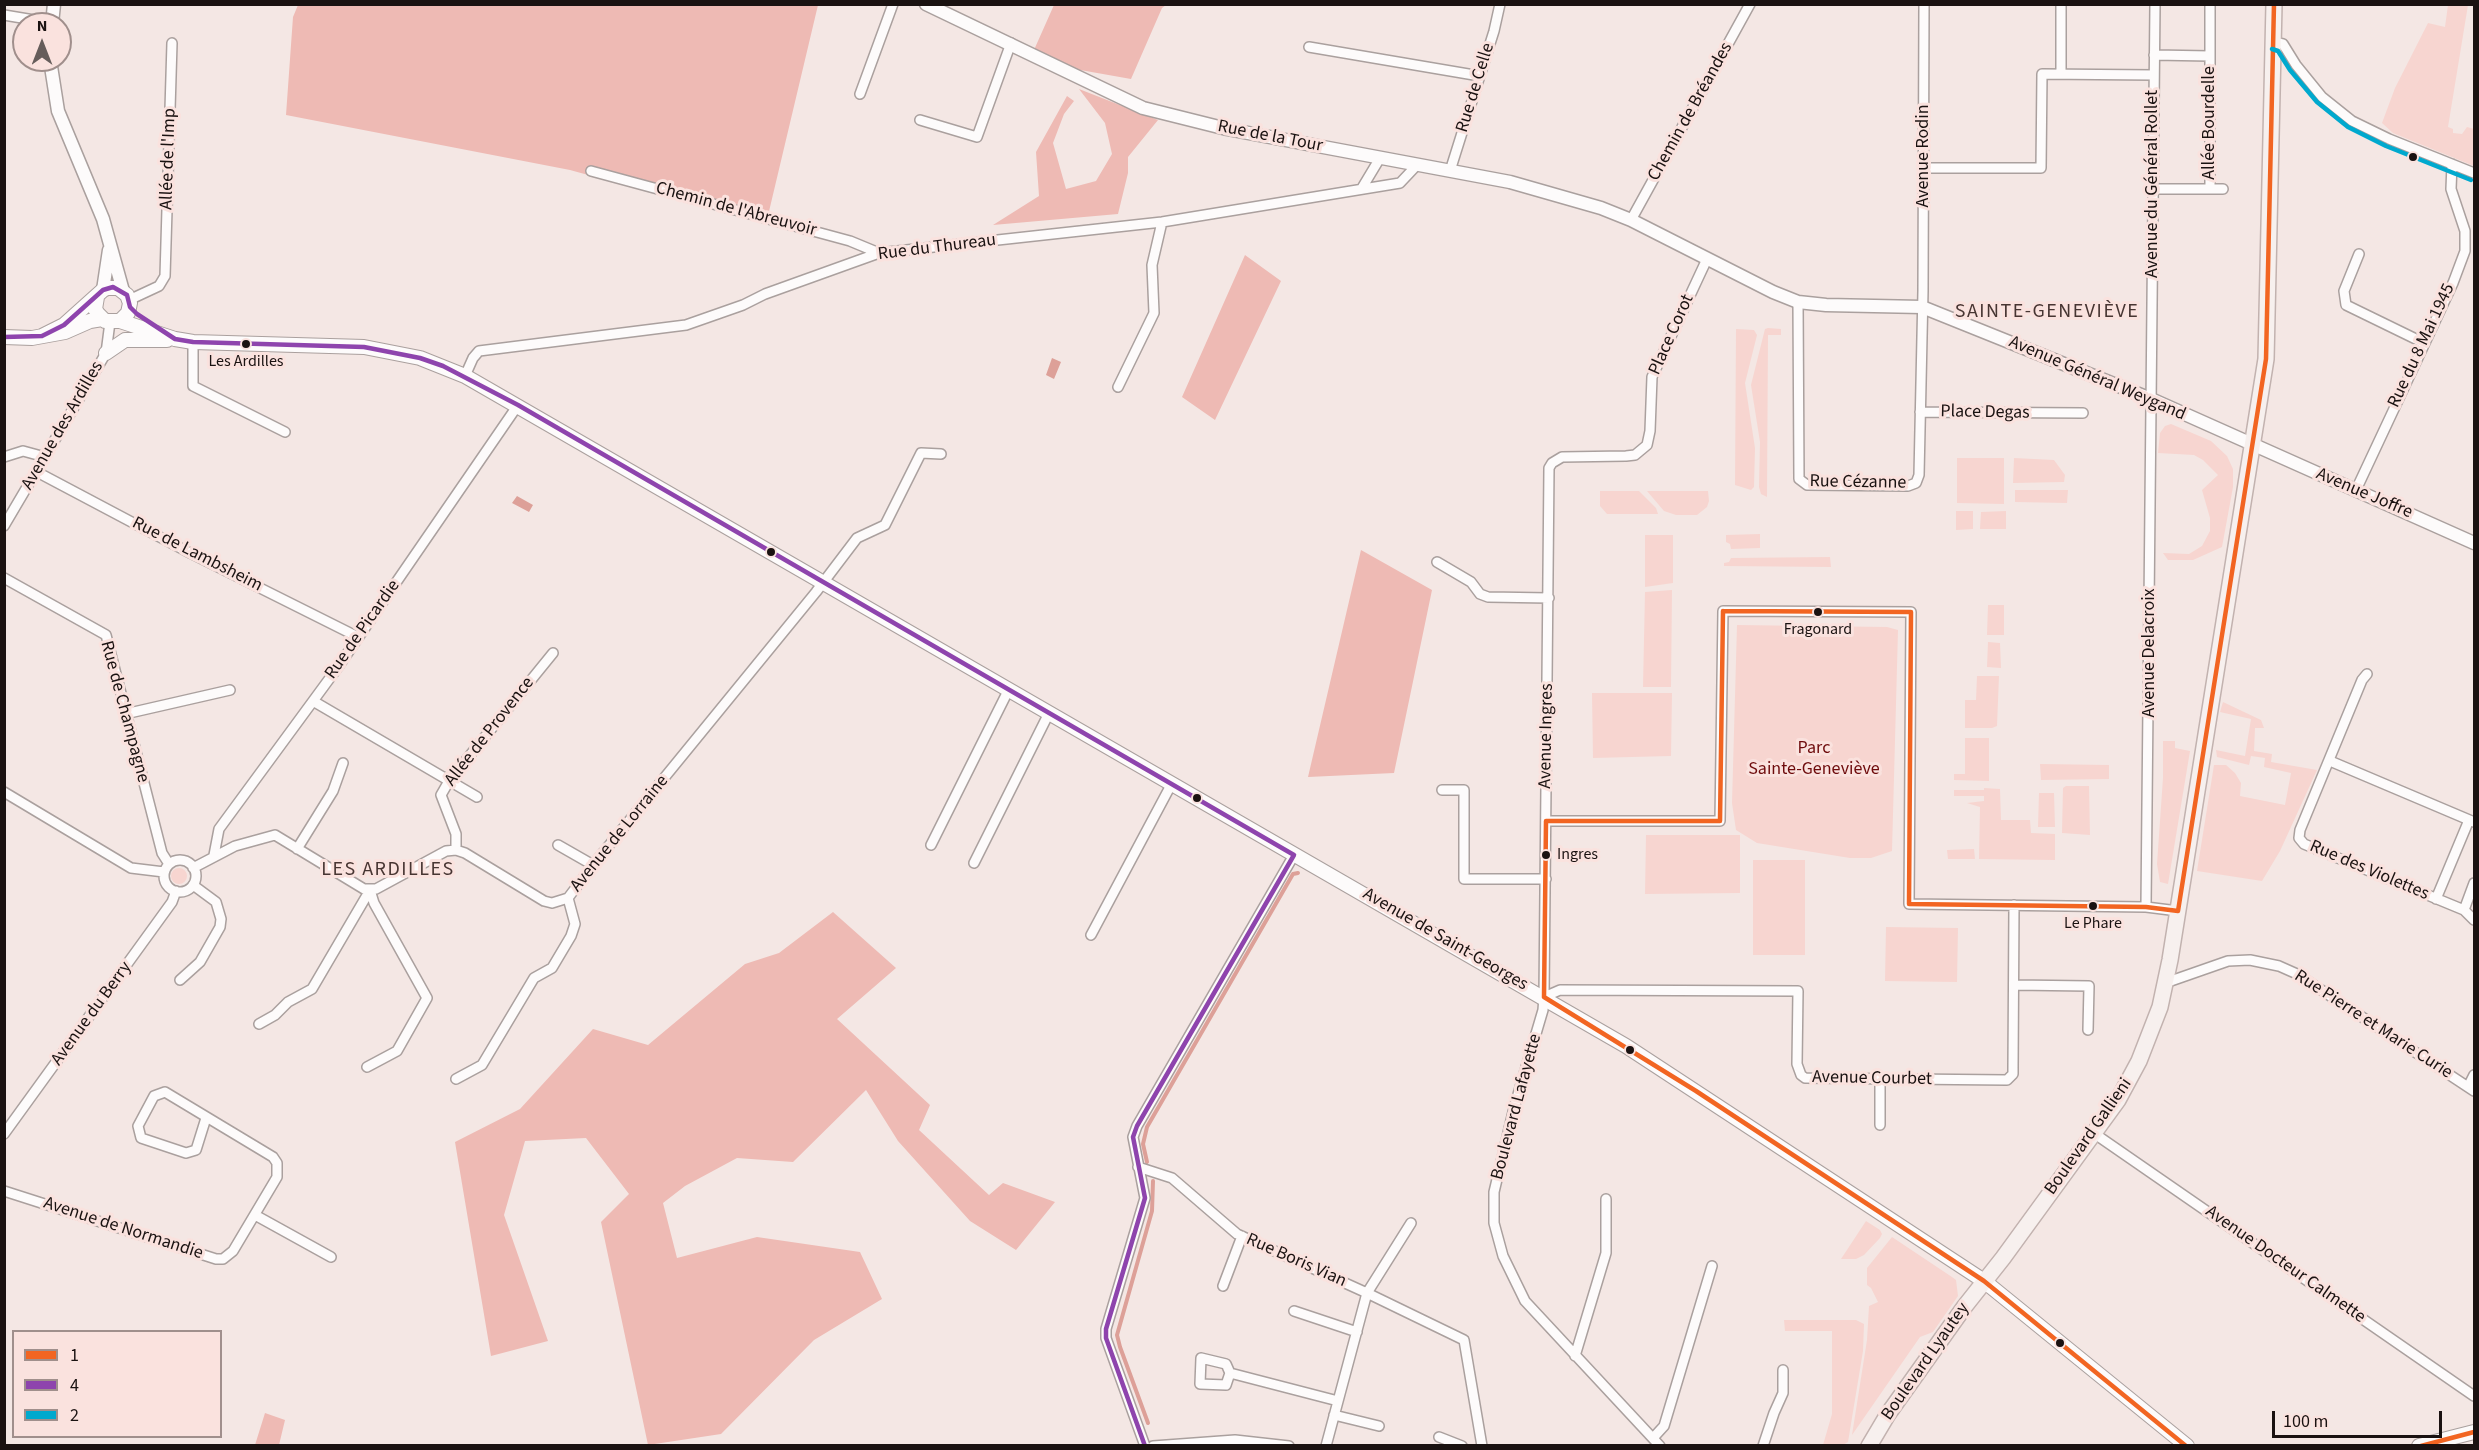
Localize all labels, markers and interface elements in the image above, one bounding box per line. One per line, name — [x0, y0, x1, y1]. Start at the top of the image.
north arrow — [12, 12, 72, 72]
text: N — [37, 15, 47, 37]
street label: Chemin de Bréandes — [1644, 39, 1738, 185]
street label: Rue de Celle — [1452, 41, 1500, 135]
street label: Allée Bourdelle — [2199, 66, 2221, 180]
street label: Avenue du Général Rollet — [2142, 90, 2164, 278]
street label: Avenue Rodin — [1913, 104, 1935, 208]
street label: Allée de l'Imp — [156, 108, 182, 210]
street label: Rue de la Tour — [1216, 116, 1324, 158]
unlabelled marker — [2407, 151, 2419, 163]
street label: Chemin de l'Abreuvoir — [653, 178, 819, 242]
street label: Rue du Thureau — [877, 230, 997, 266]
street label: Rue du 8 Mai 1945 — [2384, 281, 2460, 411]
street label: Place Corot — [1645, 291, 1699, 379]
district label: SAINTE-GENEVIÈVE — [1955, 301, 2139, 325]
street label: Avenue Général Weygand — [2005, 332, 2189, 426]
marker: Les Ardilles — [240, 338, 252, 350]
place label: Les Ardilles — [208, 352, 284, 372]
street label: Avenue des Ardilles — [17, 358, 109, 494]
street label: Place Degas — [1940, 401, 2030, 425]
street label: Avenue Joffre — [2312, 464, 2416, 524]
street label: Rue Cézanne — [1809, 471, 1907, 495]
street label: Rue de Lambsheim — [128, 513, 266, 597]
unlabelled marker — [765, 546, 777, 558]
street label: Rue de Picardie — [321, 576, 405, 684]
street label: Avenue Delacroix — [2139, 588, 2161, 718]
marker: Fragonard — [1812, 606, 1824, 618]
place label: Fragonard — [1784, 620, 1852, 640]
street label: Rue de Champagne — [95, 639, 153, 785]
street label: Allée de Provence — [441, 673, 539, 791]
street label: Avenue Ingres — [1535, 683, 1559, 789]
park label: Parc Sainte-Geneviève — [1748, 738, 1880, 780]
street label: Avenue de Lorraine — [566, 771, 674, 897]
unlabelled marker — [1191, 792, 1203, 804]
street label: Rue des Violettes — [2306, 836, 2432, 906]
place label: Ingres — [1557, 845, 1598, 865]
marker: Ingres — [1540, 849, 1552, 861]
district label: LES ARDILLES — [321, 859, 455, 883]
street label: Avenue de Saint-Georges — [1359, 884, 1531, 996]
marker: Le Phare — [2087, 900, 2099, 912]
place label: Le Phare — [2064, 914, 2122, 934]
street label: Avenue du Berry — [47, 958, 137, 1070]
street label: Rue Pierre et Marie Curie — [2290, 966, 2456, 1084]
street label: Boulevard Lafayette — [1487, 1032, 1547, 1182]
unlabelled marker — [1624, 1044, 1636, 1056]
street label: Avenue Courbet — [1812, 1067, 1932, 1091]
street label: Boulevard Gallieni — [2041, 1074, 2137, 1200]
street label: Avenue de Normandie — [41, 1193, 205, 1265]
street label: Avenue Docteur Calmette — [2201, 1202, 2369, 1328]
street label: Rue Boris Vian — [1243, 1229, 1349, 1293]
street label: Boulevard Lyautey — [1877, 1299, 1975, 1425]
legend — [12, 1330, 222, 1438]
unlabelled marker — [2054, 1337, 2066, 1349]
text: 1 — [70, 1343, 79, 1368]
text: 4 — [70, 1373, 79, 1398]
scale bar — [2275, 1399, 2444, 1437]
text: 2 — [70, 1403, 79, 1428]
text: 100 m — [2283, 1409, 2328, 1434]

